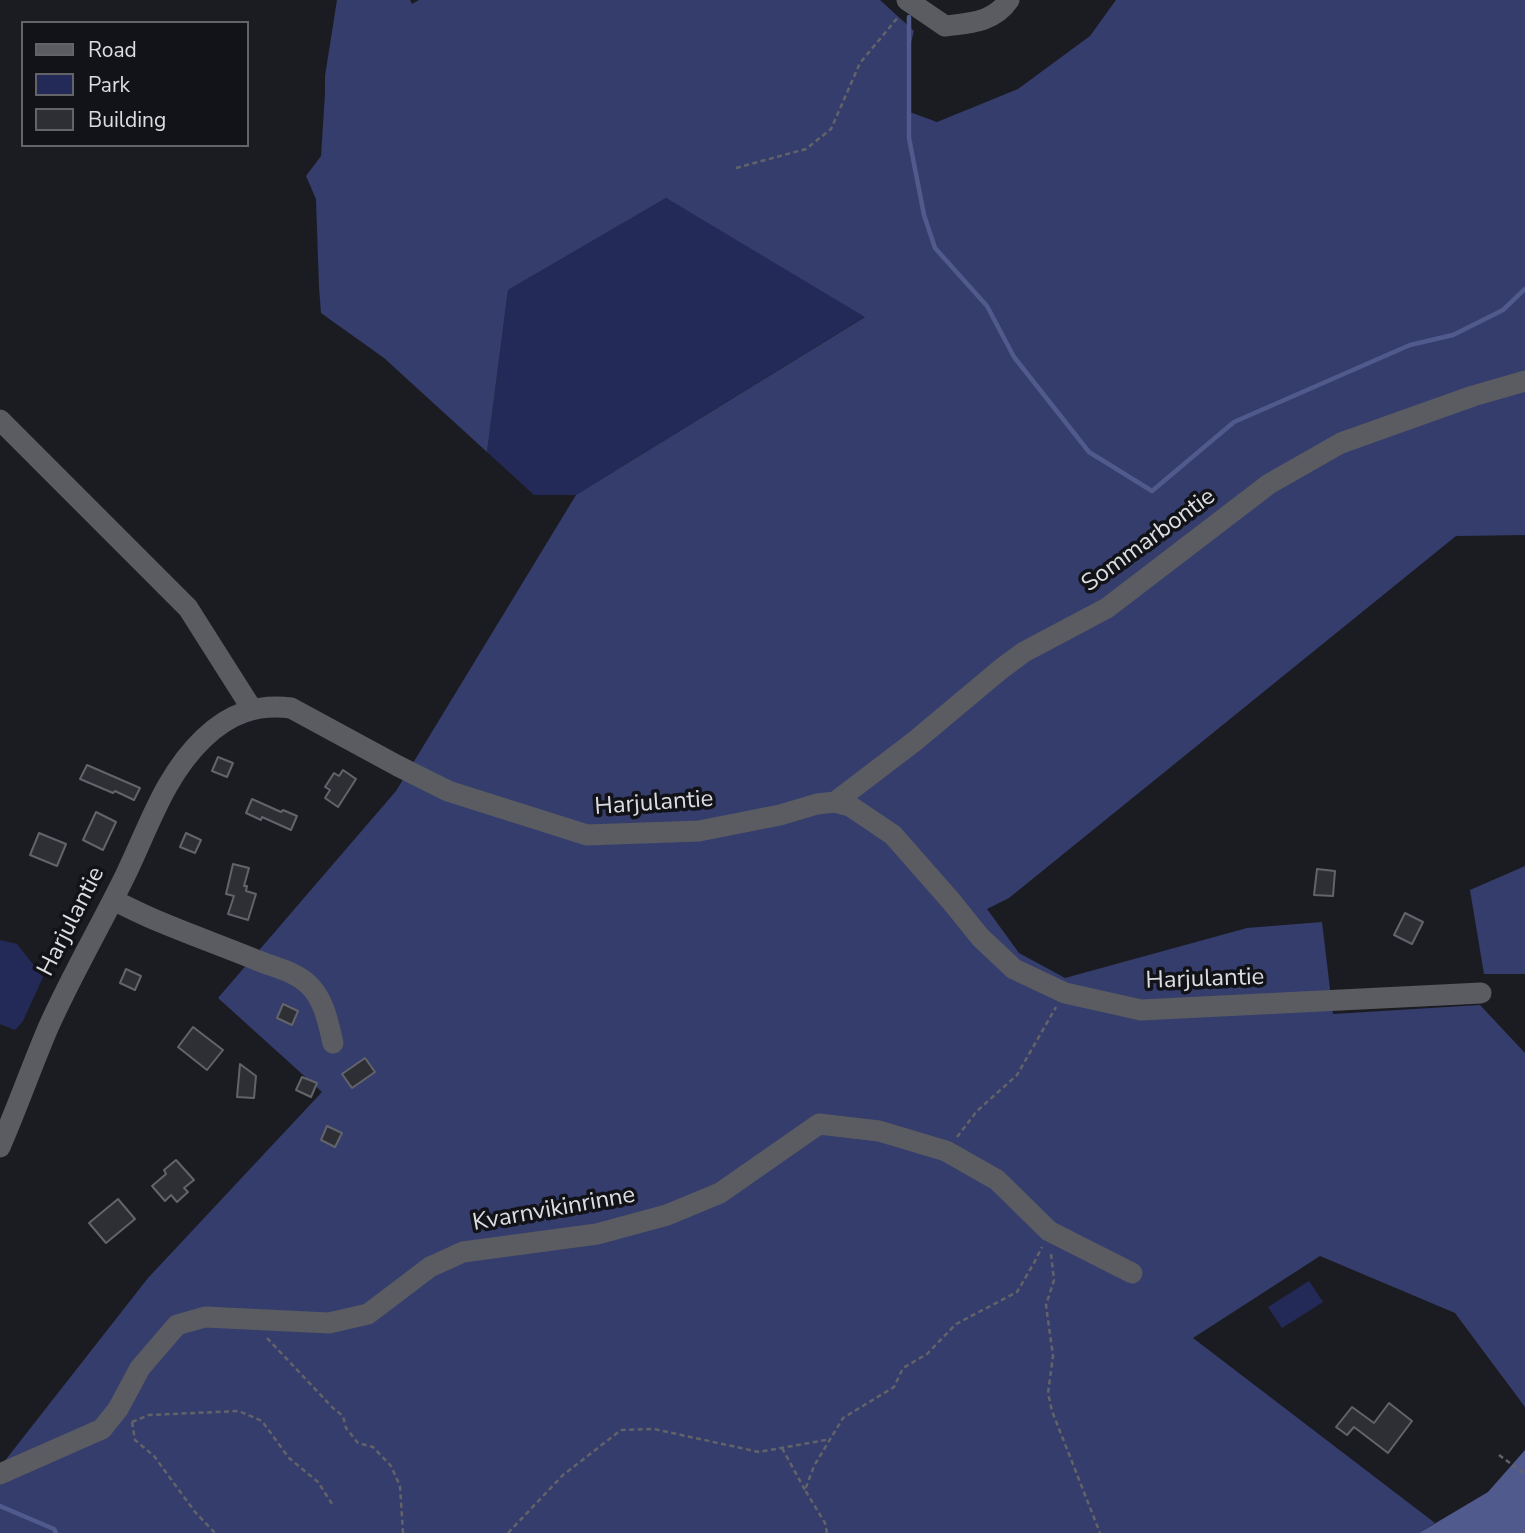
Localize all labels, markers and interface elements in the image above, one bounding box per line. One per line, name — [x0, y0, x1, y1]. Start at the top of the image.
legend — [21, 21, 248, 147]
text: Road — [88, 36, 137, 64]
text: Park — [88, 71, 130, 99]
text: Building — [88, 106, 166, 134]
street label: Sommarbontie — [1077, 483, 1221, 599]
street label: Harjulantie — [594, 785, 714, 823]
street label: Harjulantie — [32, 862, 112, 982]
street label: Harjulantie — [1145, 964, 1265, 996]
street label: Kvarnvikinrinne — [470, 1182, 638, 1238]

